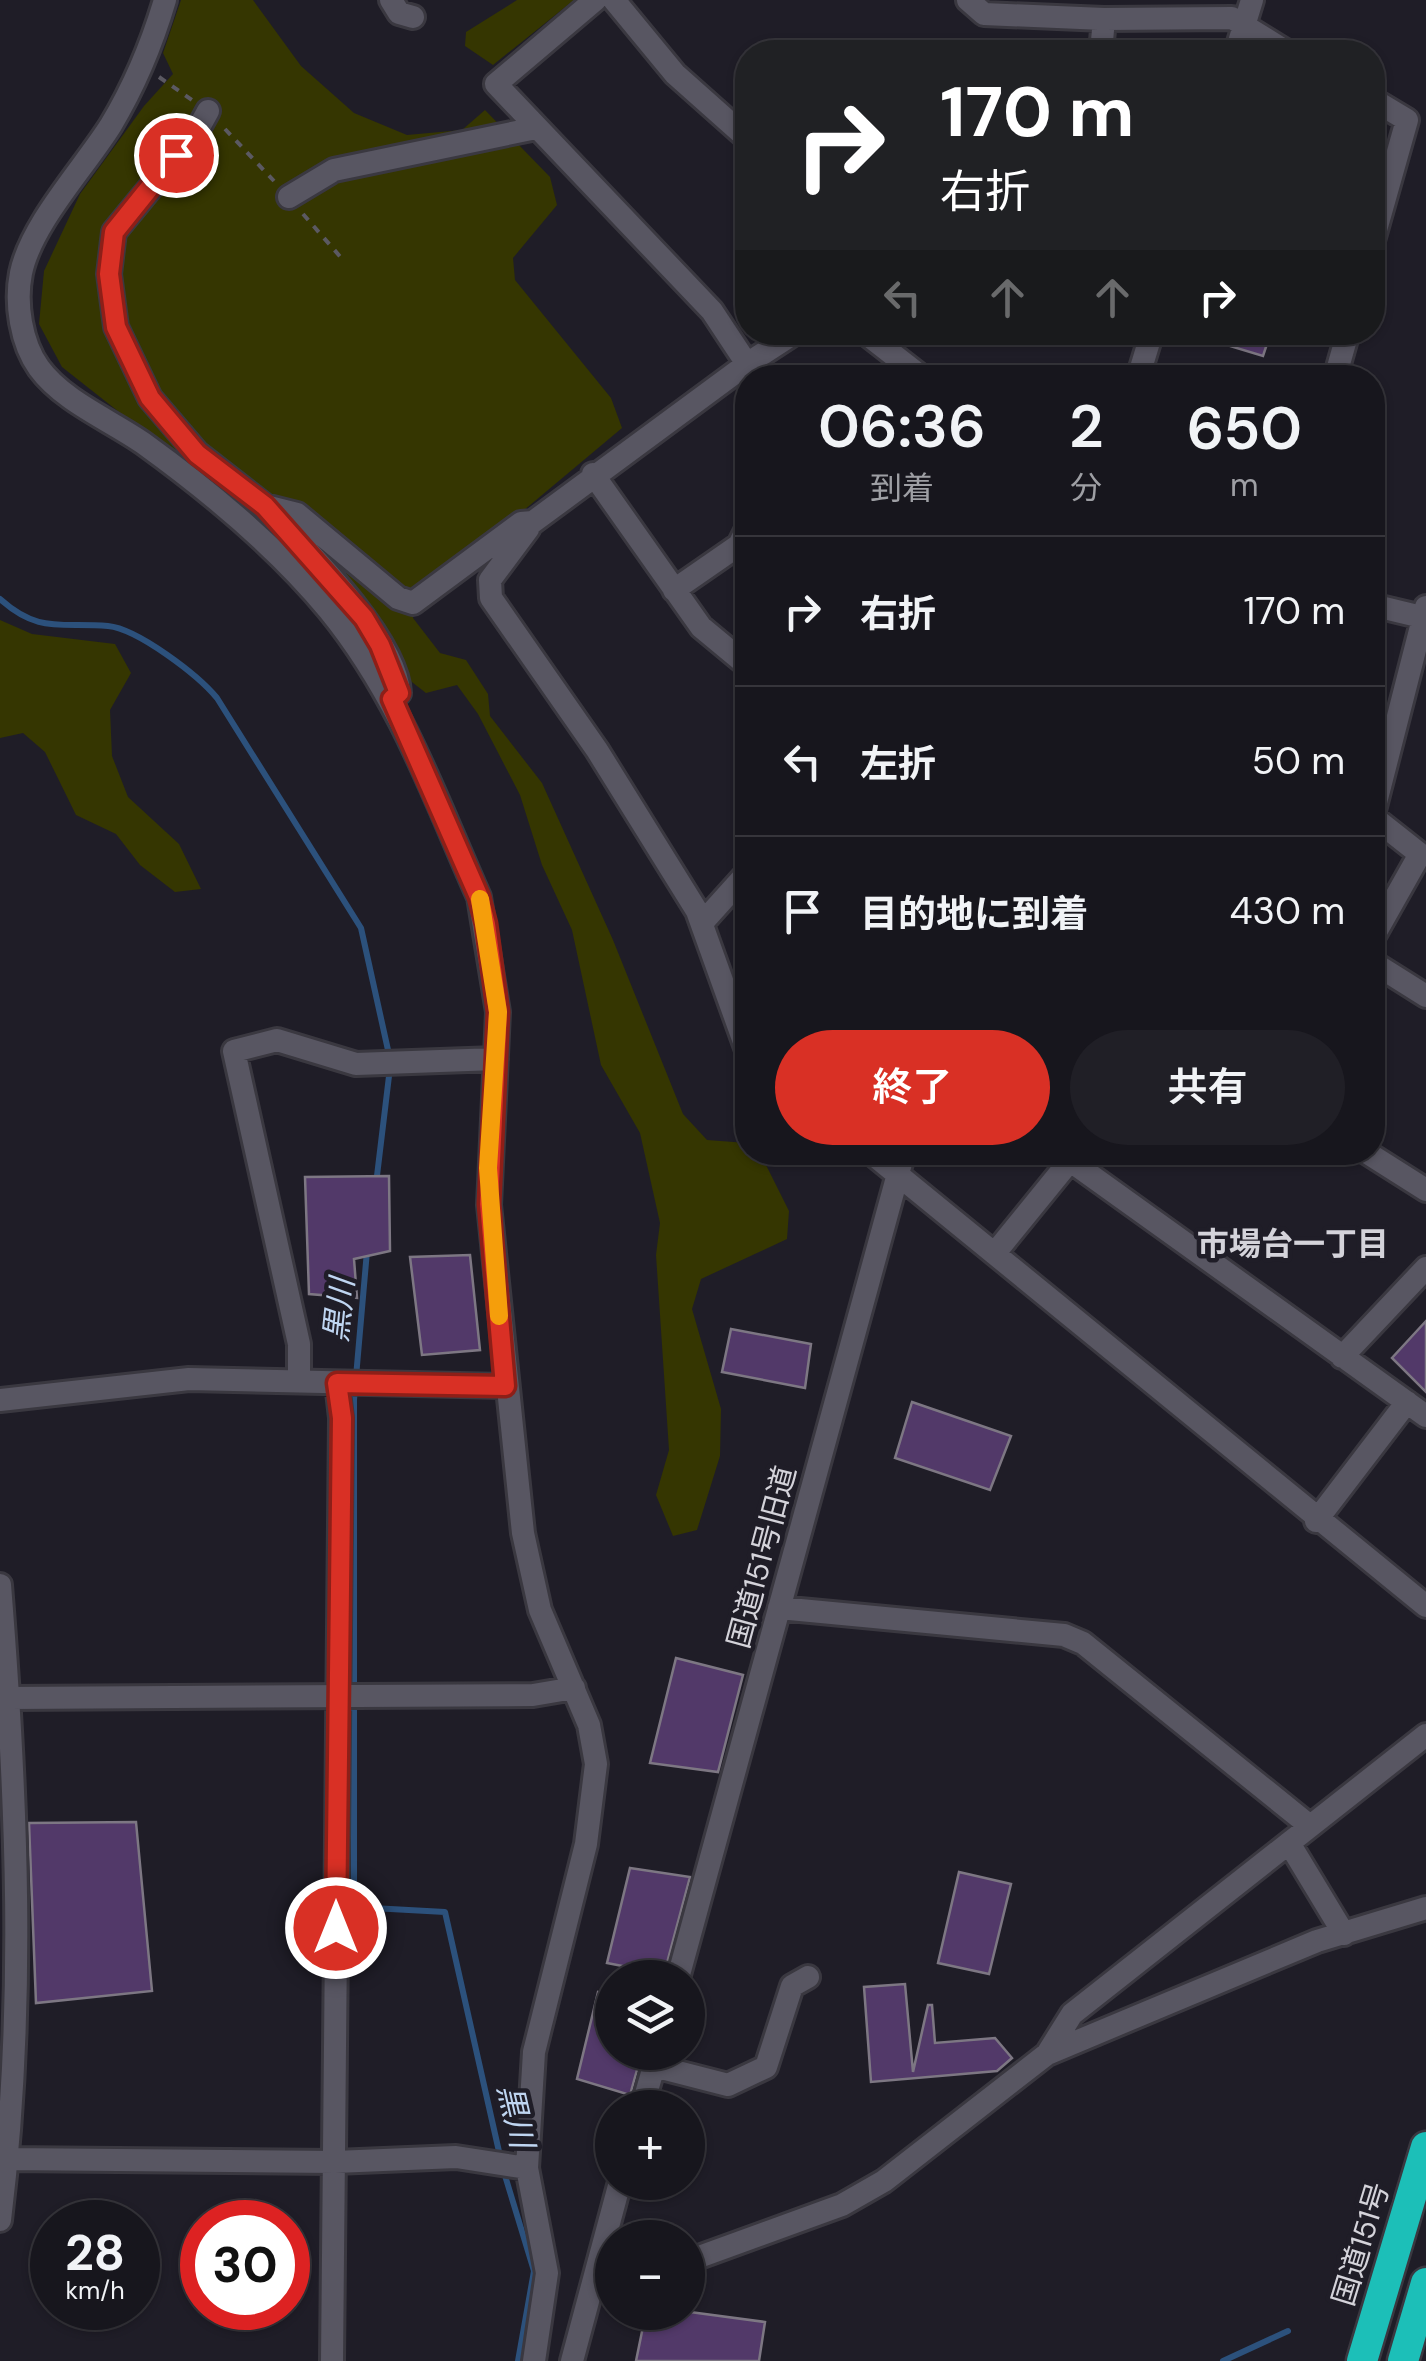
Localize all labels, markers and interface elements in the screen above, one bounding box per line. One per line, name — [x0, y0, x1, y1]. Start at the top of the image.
text: 170 m — [940, 67, 1134, 158]
icon: right — [775, 80, 905, 210]
pin — [134, 113, 219, 198]
icon: arrive — [149, 128, 204, 183]
text: 右折 — [940, 162, 1030, 221]
icon: left — [875, 270, 930, 325]
icon: ahead — [980, 270, 1035, 325]
icon: ahead — [1085, 270, 1140, 325]
icon: right — [1190, 270, 1245, 325]
text: 06:36 — [818, 387, 986, 466]
text: 2 — [1069, 387, 1104, 466]
text: 650 — [1186, 389, 1302, 468]
text: m — [1230, 464, 1259, 506]
text: 到着 — [870, 467, 934, 509]
text: 分 — [1070, 467, 1102, 509]
icon: right — [775, 584, 830, 639]
text: 170 m — [1243, 586, 1345, 636]
text: 右折 — [860, 589, 936, 639]
icon: left — [775, 734, 830, 789]
text: 50 m — [1252, 736, 1345, 786]
text: 左折 — [860, 739, 936, 789]
icon: arrive — [775, 884, 830, 939]
text: 430 m — [1230, 886, 1345, 936]
text: 目的地に到着 — [860, 889, 1088, 939]
button: 終了 — [775, 1030, 1050, 1145]
button: 共有 — [1070, 1030, 1345, 1145]
district label: 市場台一丁目 — [1197, 1223, 1389, 1265]
water label: 黒川 — [315, 1273, 364, 1344]
street label: 国道151号旧道 — [718, 1461, 805, 1652]
position arrow — [284, 1876, 388, 1980]
map controls — [595, 1960, 705, 2330]
button: layers — [595, 1960, 705, 2070]
water label: 黒川 — [488, 2080, 544, 2155]
button: + — [595, 2090, 705, 2200]
street label: 国道151号 — [1323, 2177, 1398, 2310]
speed limit sign: 30 — [180, 2200, 310, 2330]
text: 28 — [65, 2220, 125, 2286]
button: − — [595, 2220, 705, 2330]
text: km/h — [65, 2274, 125, 2307]

